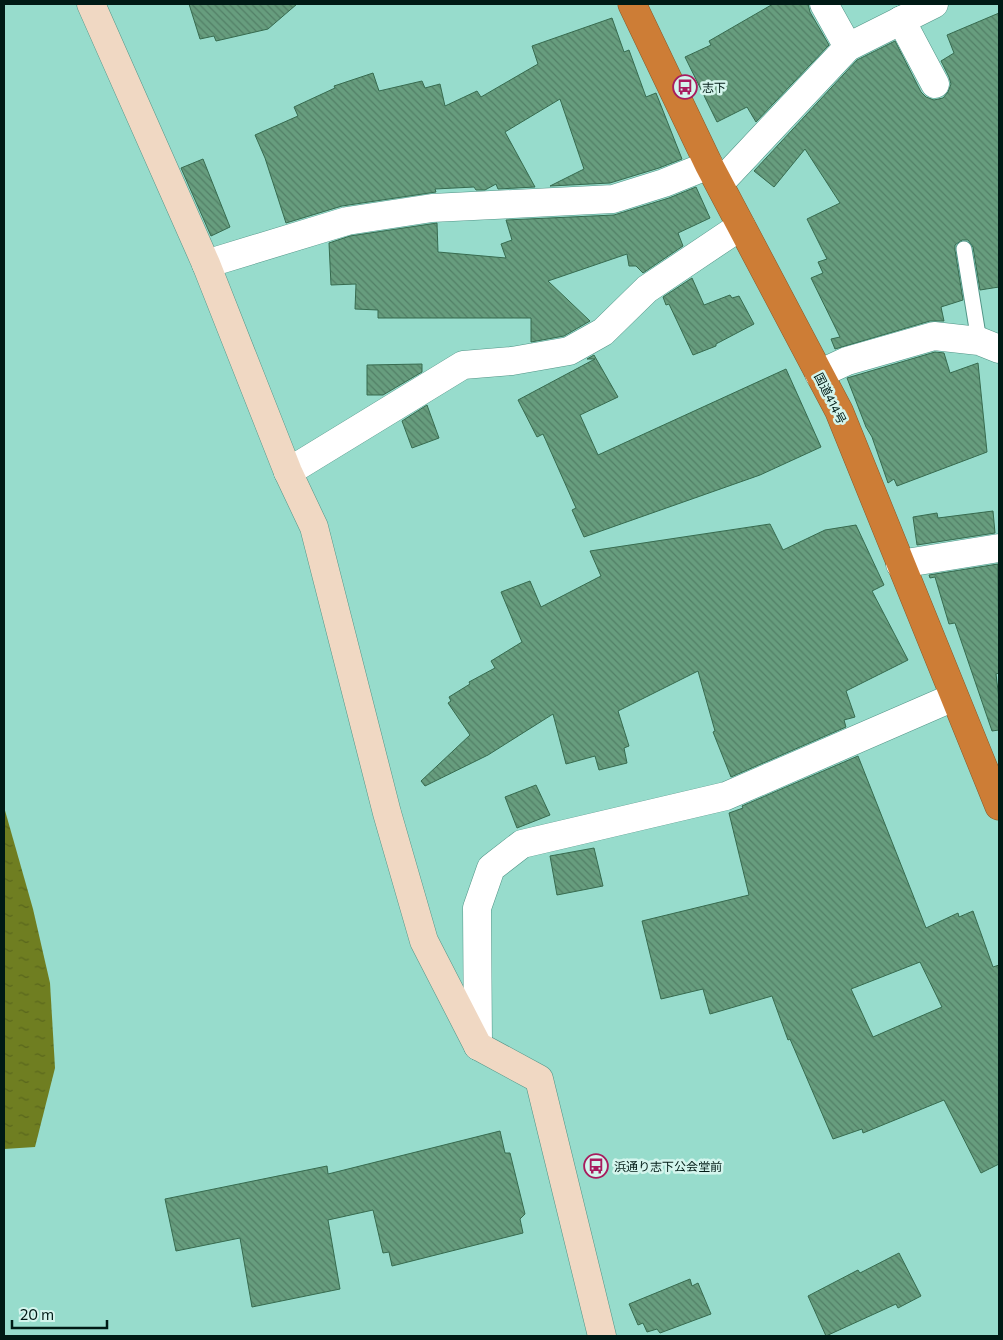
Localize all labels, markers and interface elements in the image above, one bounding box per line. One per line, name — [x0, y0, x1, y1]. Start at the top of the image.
bus stop icon: 志下 — [672, 74, 698, 100]
place label: 志下 — [702, 80, 726, 94]
street label: 国道414号 — [812, 370, 850, 426]
bus stop icon: 浜通り志下公会堂前 — [583, 1153, 609, 1179]
place label: 浜通り志下公会堂前 — [614, 1159, 722, 1173]
scale bar — [12, 1298, 108, 1330]
text: 20 m — [20, 1305, 54, 1323]

